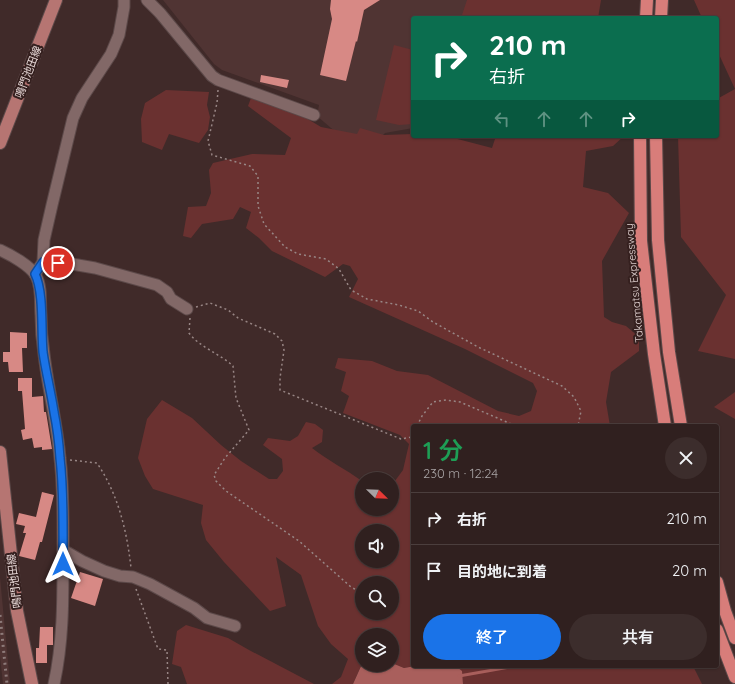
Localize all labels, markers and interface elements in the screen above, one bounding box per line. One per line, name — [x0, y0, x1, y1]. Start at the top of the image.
text: 210 m — [489, 27, 567, 62]
icon: right — [423, 32, 475, 84]
street label: 鳴門池田線 — [12, 44, 44, 100]
text: 右折 — [489, 65, 525, 88]
icon: left — [491, 108, 513, 130]
icon: ahead — [533, 108, 555, 130]
icon: ahead — [575, 108, 597, 130]
icon: right — [617, 108, 639, 130]
street label: Takamatsu Expressway — [622, 223, 646, 343]
pin — [41, 246, 75, 280]
icon: arrive — [47, 252, 69, 274]
text: 1 分 — [423, 435, 463, 465]
button: close — [665, 437, 707, 479]
text: 230 m · 12:24 — [423, 465, 498, 481]
north arrow — [355, 472, 399, 516]
map controls — [355, 472, 399, 672]
icon: right — [423, 508, 445, 530]
text: 210 m — [666, 509, 707, 528]
text: 右折 — [457, 510, 487, 529]
button: sound — [355, 524, 399, 568]
position arrow — [42, 543, 84, 585]
street label: 鳴門池田線 — [4, 553, 24, 609]
icon: arrive — [423, 560, 445, 582]
text: 20 m — [672, 561, 707, 580]
text: 目的地に到着 — [457, 562, 547, 581]
button: search — [355, 576, 399, 620]
button: 終了 — [423, 614, 561, 660]
button: 共有 — [569, 614, 707, 660]
button: layers — [355, 628, 399, 672]

